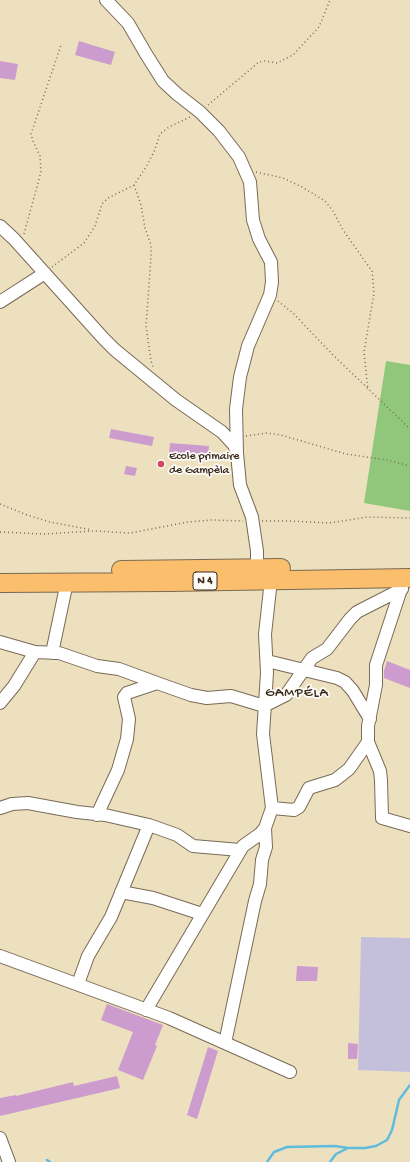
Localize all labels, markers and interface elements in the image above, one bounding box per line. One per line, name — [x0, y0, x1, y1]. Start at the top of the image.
place label: Ecole primaire de Gampèla — [169, 450, 239, 478]
marker: Ecole primaire de Gampèla — [156, 459, 166, 469]
road number: N 4 — [193, 572, 217, 590]
district label: GAMPÉLA — [265, 686, 329, 702]

